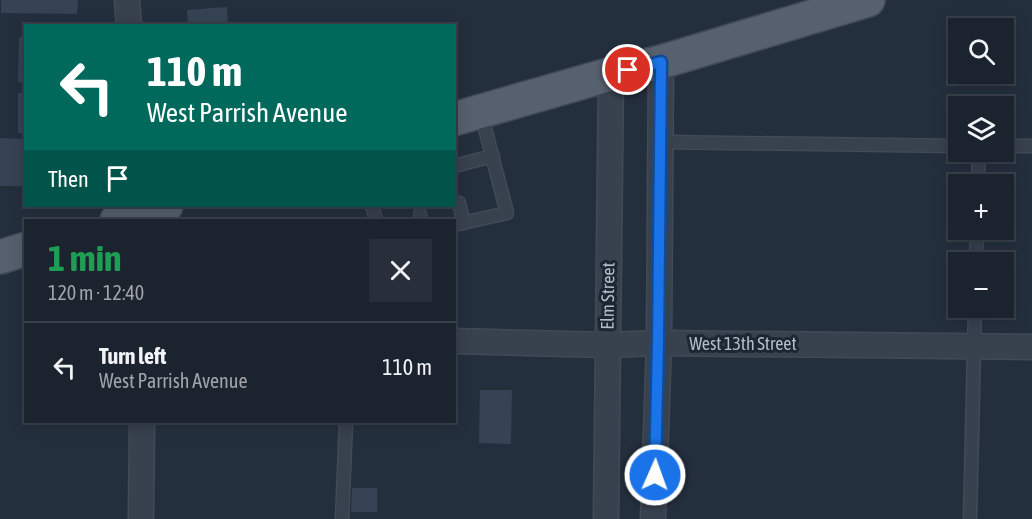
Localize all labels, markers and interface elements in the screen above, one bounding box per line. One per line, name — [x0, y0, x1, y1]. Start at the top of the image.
map controls — [948, 18, 1014, 318]
button: search — [948, 18, 1014, 84]
pin — [602, 44, 653, 95]
text: 110 m — [147, 47, 242, 95]
icon: left — [48, 48, 126, 126]
icon: arrive — [611, 53, 644, 86]
button: layers — [948, 96, 1014, 162]
text: West Parrish Avenue — [147, 97, 347, 128]
icon: arrive — [101, 162, 134, 195]
text: Then — [48, 166, 89, 192]
button: + — [948, 174, 1014, 240]
text: 1 min — [48, 237, 122, 279]
button: close — [369, 239, 432, 302]
button: − — [948, 252, 1014, 318]
street label: Elm Street — [596, 262, 619, 330]
text: 120 m · 12:40 — [48, 281, 144, 304]
street label: West 13th Street — [689, 333, 797, 354]
text: Turn left — [99, 343, 166, 369]
icon: left — [48, 351, 81, 384]
text: 110 m — [382, 354, 432, 380]
text: West Parrish Avenue — [99, 369, 248, 392]
position arrow — [623, 443, 687, 507]

